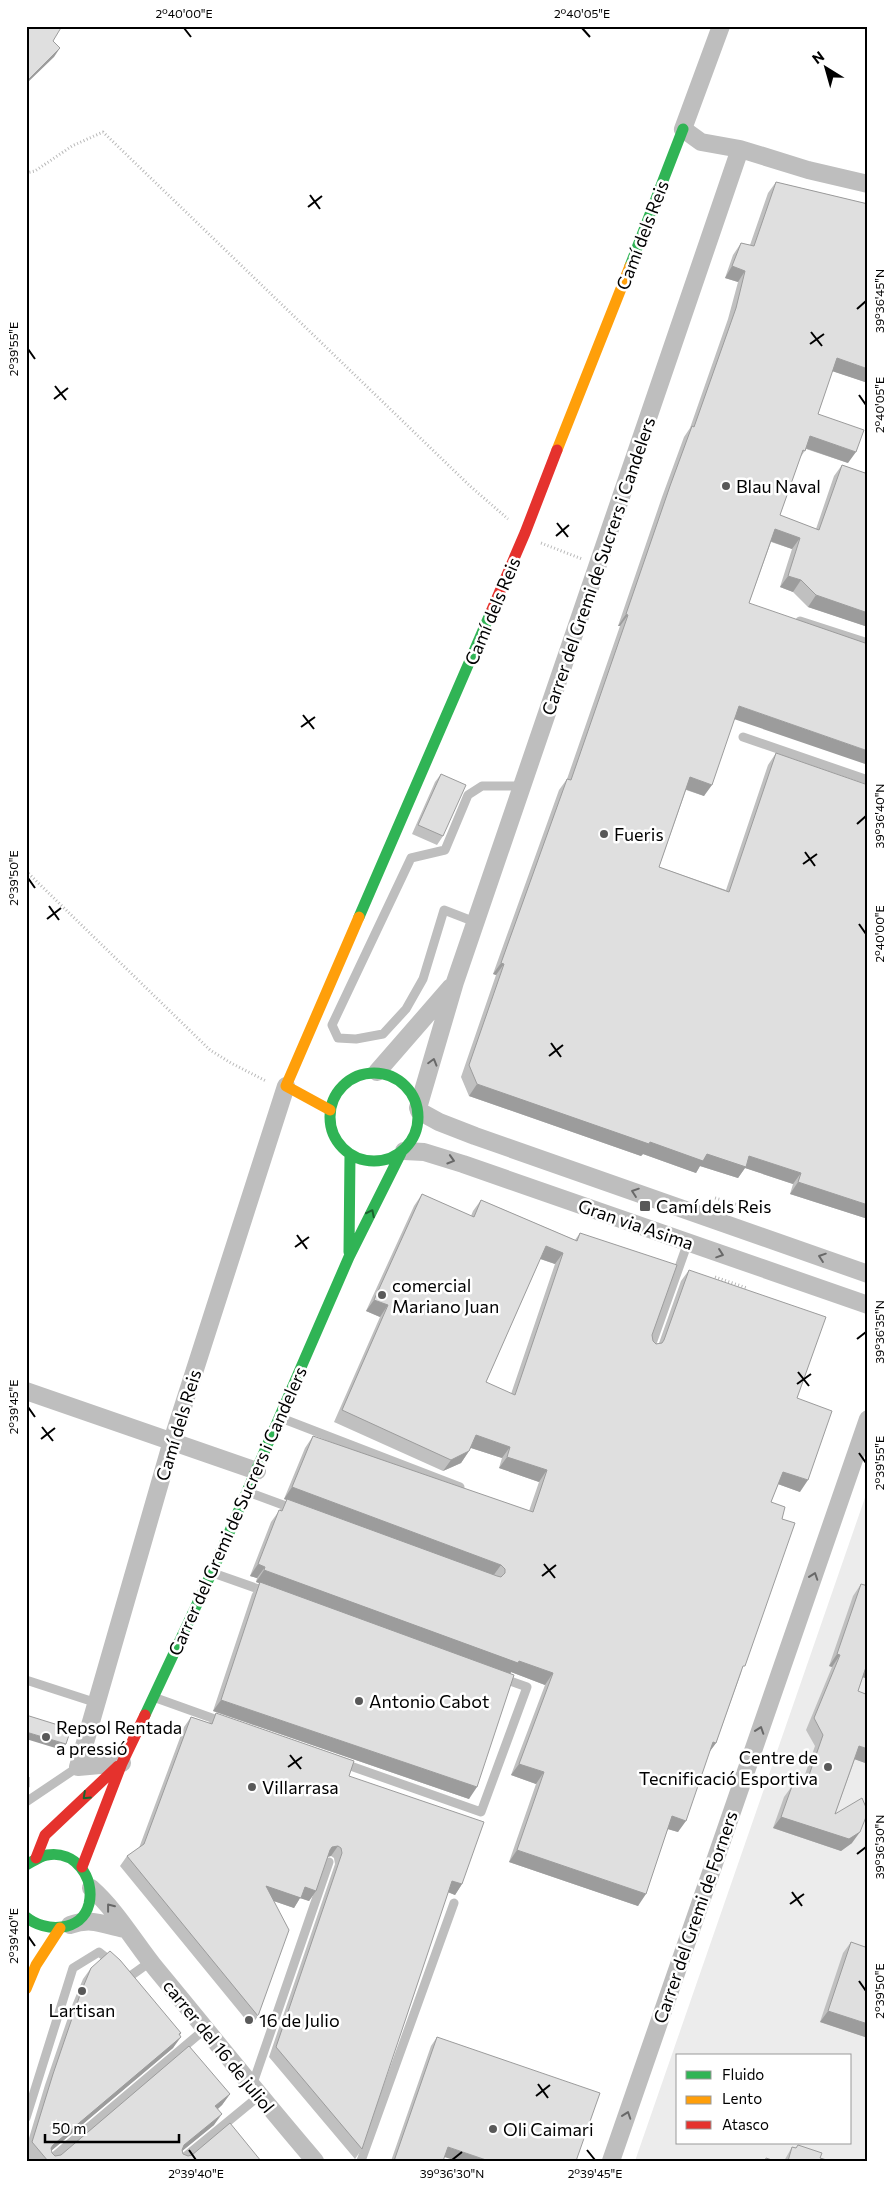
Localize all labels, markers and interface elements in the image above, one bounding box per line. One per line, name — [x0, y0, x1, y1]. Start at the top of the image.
text: 2°40'00"E — [155, 6, 213, 20]
text: 2°40'05"E — [554, 6, 610, 20]
north arrow — [802, 42, 852, 92]
text: N — [809, 47, 827, 67]
street label: Camí dels Reis — [611, 177, 673, 293]
text: 39°36'45"N — [872, 269, 886, 333]
text: 2°39'55"E — [6, 322, 20, 376]
text: 2°40'05"E — [872, 377, 886, 433]
street label: Carrer del Gremi de Sucrers i Candelers — [536, 414, 660, 718]
place label: Blau Naval — [736, 475, 821, 497]
marker: Blau Naval — [720, 480, 732, 492]
street label: Camí dels Reis — [459, 554, 525, 668]
text: 39°36'40"N — [872, 784, 886, 848]
place label: Fueris — [614, 823, 664, 845]
marker: Fueris — [598, 828, 610, 840]
text: 2°39'50"E — [6, 850, 20, 906]
text: 2°40'00"E — [872, 905, 886, 963]
one-way arrow — [427, 1058, 437, 1066]
one-way arrow — [446, 1155, 455, 1165]
one-way arrow — [632, 1188, 640, 1198]
street label: Gran via Asima — [575, 1194, 697, 1254]
place label: Camí dels Reis — [656, 1195, 771, 1217]
marker: Camí dels Reis — [638, 1199, 652, 1213]
one-way arrow — [365, 1209, 375, 1218]
one-way arrow — [716, 1248, 724, 1258]
one-way arrow — [818, 1253, 826, 1263]
place label: comercial Mariano Juan — [392, 1274, 499, 1317]
marker: comercial Mariano Juan — [376, 1289, 388, 1301]
text: 39°36'35"N — [872, 1300, 886, 1364]
street label: Carrer del Gremi de Sucrers i Candelers — [163, 1363, 311, 1659]
street label: Camí dels Reis — [151, 1367, 205, 1483]
text: 2°39'45"E — [6, 1380, 20, 1434]
text: 2°39'55"E — [872, 1436, 886, 1490]
one-way arrow — [808, 1572, 818, 1581]
place label: Antonio Cabot — [369, 1690, 489, 1712]
marker: Antonio Cabot — [353, 1695, 365, 1707]
place label: Repsol Rentada a pressió — [56, 1716, 182, 1759]
one-way arrow — [755, 1726, 765, 1734]
marker: Repsol Rentada a pressió — [40, 1731, 52, 1743]
place label: Centre de Tecnificació Esportiva — [639, 1746, 818, 1789]
marker: Centre de Tecnificació Esportiva — [822, 1761, 834, 1773]
place label: Villarrasa — [262, 1776, 339, 1798]
marker: Villarrasa — [246, 1781, 258, 1793]
one-way arrow — [83, 1790, 92, 1799]
street label: Carrer del Gremi de Forners — [648, 1808, 742, 2026]
text: 39°36'30"N — [872, 1815, 886, 1879]
one-way arrow — [107, 1903, 116, 1912]
text: 2°39'40"E — [6, 1908, 20, 1964]
text: 2°39'50"E — [872, 1963, 886, 2019]
street label: carrer del 16 de juliol — [159, 1975, 279, 2117]
marker: Lartisan — [76, 1985, 88, 1997]
place label: Lartisan — [49, 1999, 115, 2021]
place label: 16 de Julio — [259, 2009, 340, 2031]
marker: 16 de Julio — [243, 2014, 255, 2026]
legend — [676, 2054, 852, 2144]
text: Fluido — [722, 2065, 764, 2083]
text: Lento — [722, 2089, 762, 2107]
one-way arrow — [621, 2111, 631, 2119]
scale bar — [45, 2112, 179, 2144]
text: Atasco — [722, 2115, 769, 2133]
place label: Oli Caimari — [503, 2118, 594, 2140]
text: 50 m — [52, 2119, 86, 2137]
marker: Oli Caimari — [487, 2123, 499, 2135]
text: 2°39'40"E — [168, 2166, 224, 2180]
text: 39°36'30"N — [420, 2166, 484, 2180]
text: 2°39'45"E — [568, 2166, 622, 2180]

